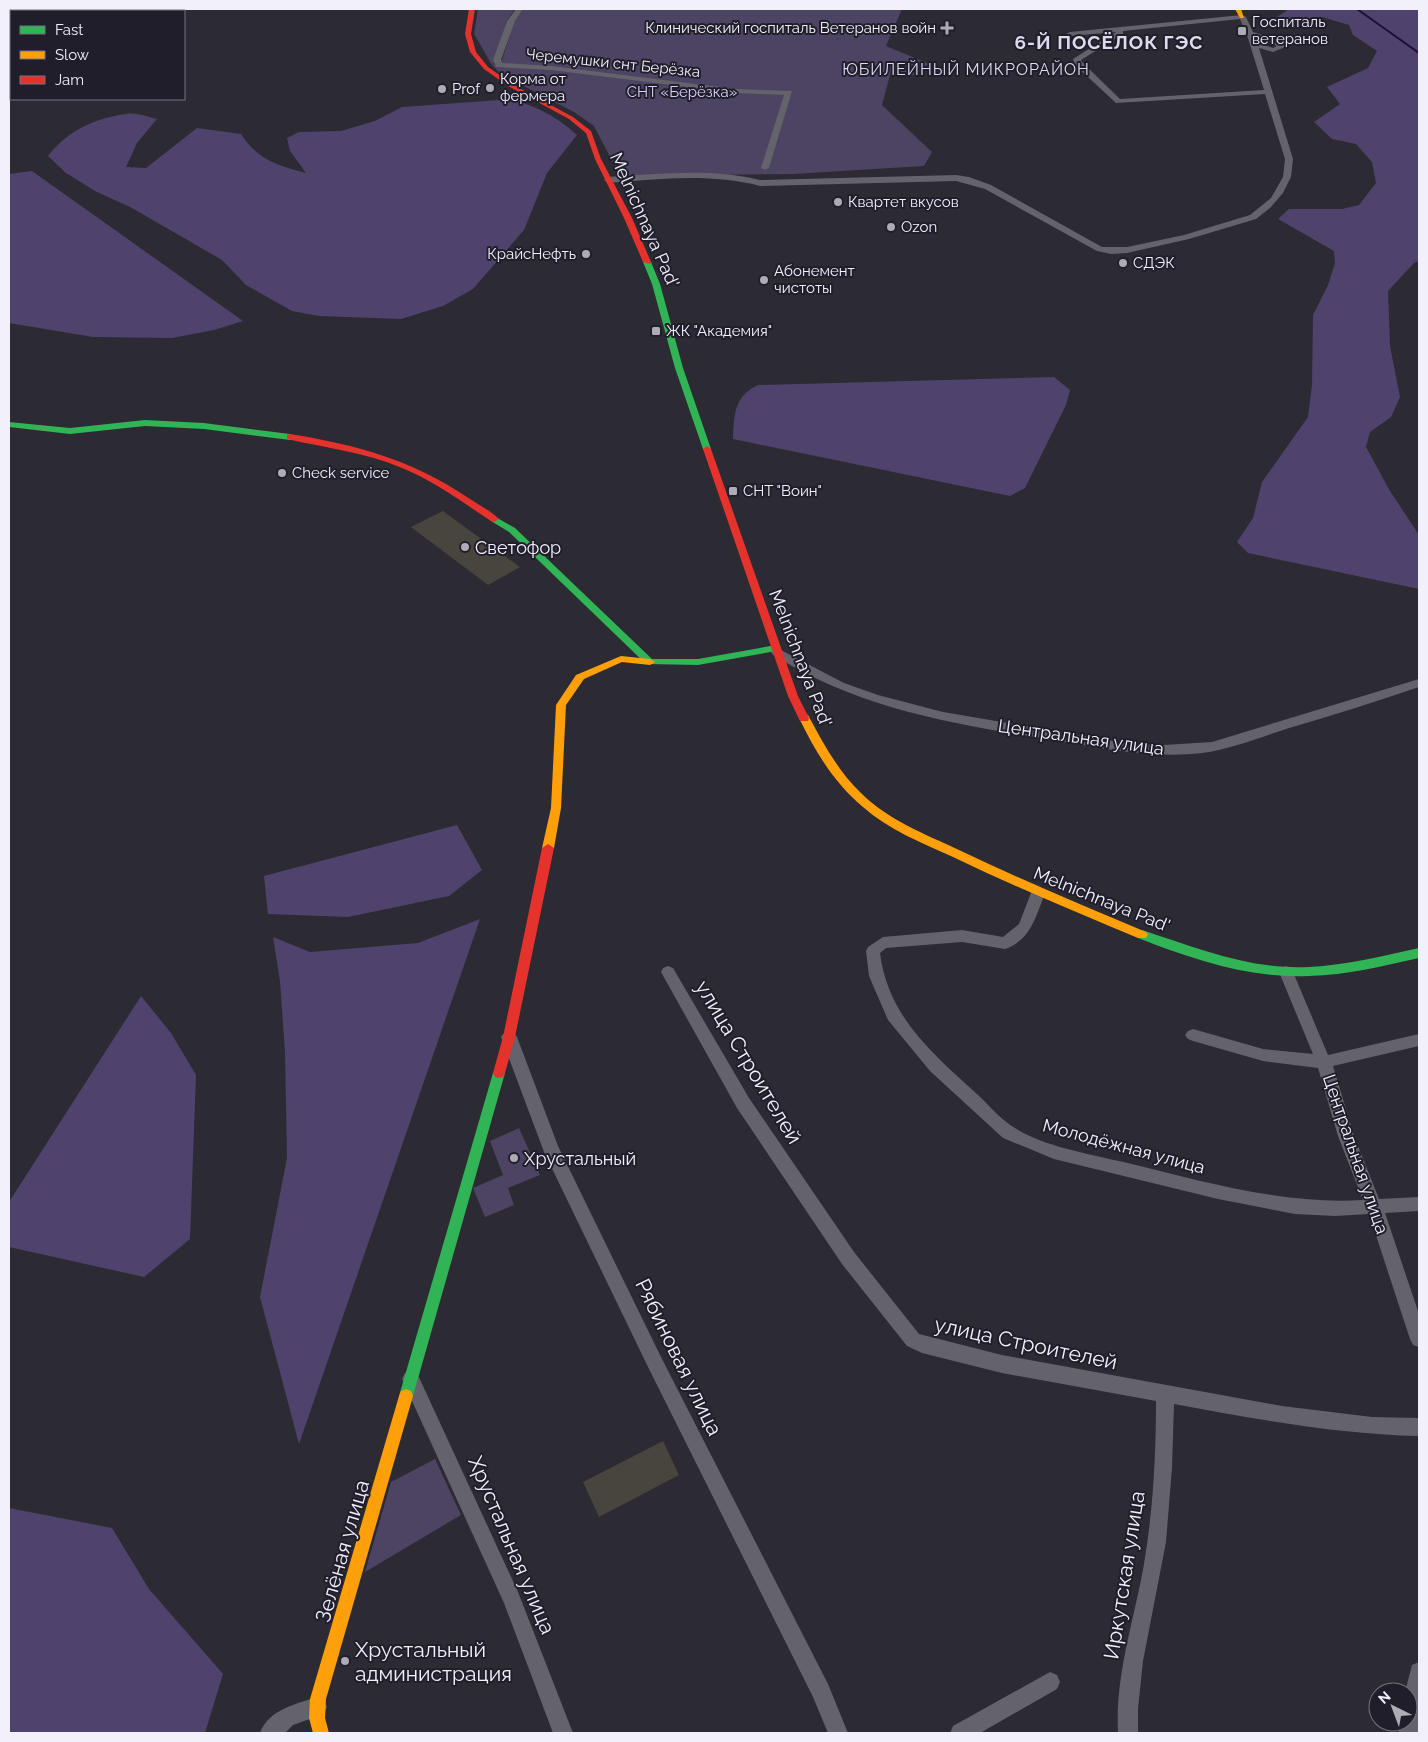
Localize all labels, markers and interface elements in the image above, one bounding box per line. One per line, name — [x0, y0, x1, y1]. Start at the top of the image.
legend — [10, 10, 185, 100]
place label: Госпиталь ветеранов — [1252, 13, 1328, 48]
place label: Клинический госпиталь Ветеранов войн — [645, 19, 936, 37]
text: Fast — [55, 21, 83, 39]
marker: Клинический госпиталь Ветеранов войн — [940, 21, 954, 35]
marker: Госпиталь ветеранов — [1236, 25, 1248, 37]
district label: 6-Й ПОСЁЛОК ГЭС — [1015, 31, 1203, 53]
street label: Черемушки снт Берёзка — [525, 45, 701, 81]
text: Slow — [55, 46, 89, 64]
district label: ЮБИЛЕЙНЫЙ МИКРОРАЙОН — [842, 60, 1090, 79]
place label: Корма от фермера — [500, 70, 566, 105]
text: Jam — [55, 71, 84, 89]
place label: Prof — [452, 80, 481, 98]
marker: Корма от фермера — [484, 82, 496, 94]
marker: Prof — [436, 83, 448, 95]
park label: СНТ «Берёзка» — [627, 83, 737, 101]
street label: Melnichnaya Pad' — [606, 149, 684, 291]
place label: Квартет вкусов — [848, 193, 959, 211]
marker: Квартет вкусов — [832, 196, 844, 208]
place label: Ozon — [901, 218, 937, 236]
marker: Ozon — [885, 221, 897, 233]
place label: КрайсНефть — [487, 245, 576, 263]
marker: КрайсНефть — [580, 248, 592, 260]
place label: СДЭК — [1133, 254, 1175, 272]
marker: СДЭК — [1117, 257, 1129, 269]
place label: Абонемент чистоты — [774, 262, 855, 297]
marker: Абонемент чистоты — [758, 274, 770, 286]
place label: ЖК "Академия" — [666, 322, 772, 340]
marker: ЖК "Академия" — [650, 325, 662, 337]
place label: Check service — [292, 464, 390, 482]
marker: Check service — [276, 467, 288, 479]
place label: СНТ "Воин" — [743, 482, 822, 500]
marker: СНТ "Воин" — [727, 485, 739, 497]
place label: Светофор — [475, 537, 561, 558]
marker: Светофор — [459, 541, 471, 553]
street label: Melnichnaya Pad' — [765, 586, 837, 730]
street label: Центральная улица — [997, 715, 1165, 759]
street label: Melnichnaya Pad' — [1031, 862, 1173, 936]
street label: улица Строителей — [690, 976, 808, 1148]
street label: Центральная улица — [1319, 1071, 1393, 1237]
street label: Молодёжная улица — [1041, 1114, 1207, 1178]
place label: Хрустальный — [524, 1148, 636, 1169]
marker: Хрустальный — [508, 1152, 520, 1164]
street label: Рябиновая улица — [630, 1274, 728, 1440]
street label: улица Строителей — [932, 1311, 1120, 1375]
street label: Хрустальная улица — [463, 1452, 561, 1638]
street label: Зелёная улица — [310, 1477, 374, 1625]
street label: Иркутская улица — [1098, 1489, 1150, 1661]
place label: Хрустальный администрация — [355, 1637, 512, 1686]
marker: Хрустальный администрация — [339, 1655, 351, 1667]
north arrow — [1368, 1682, 1418, 1732]
text: N — [1375, 1688, 1394, 1707]

